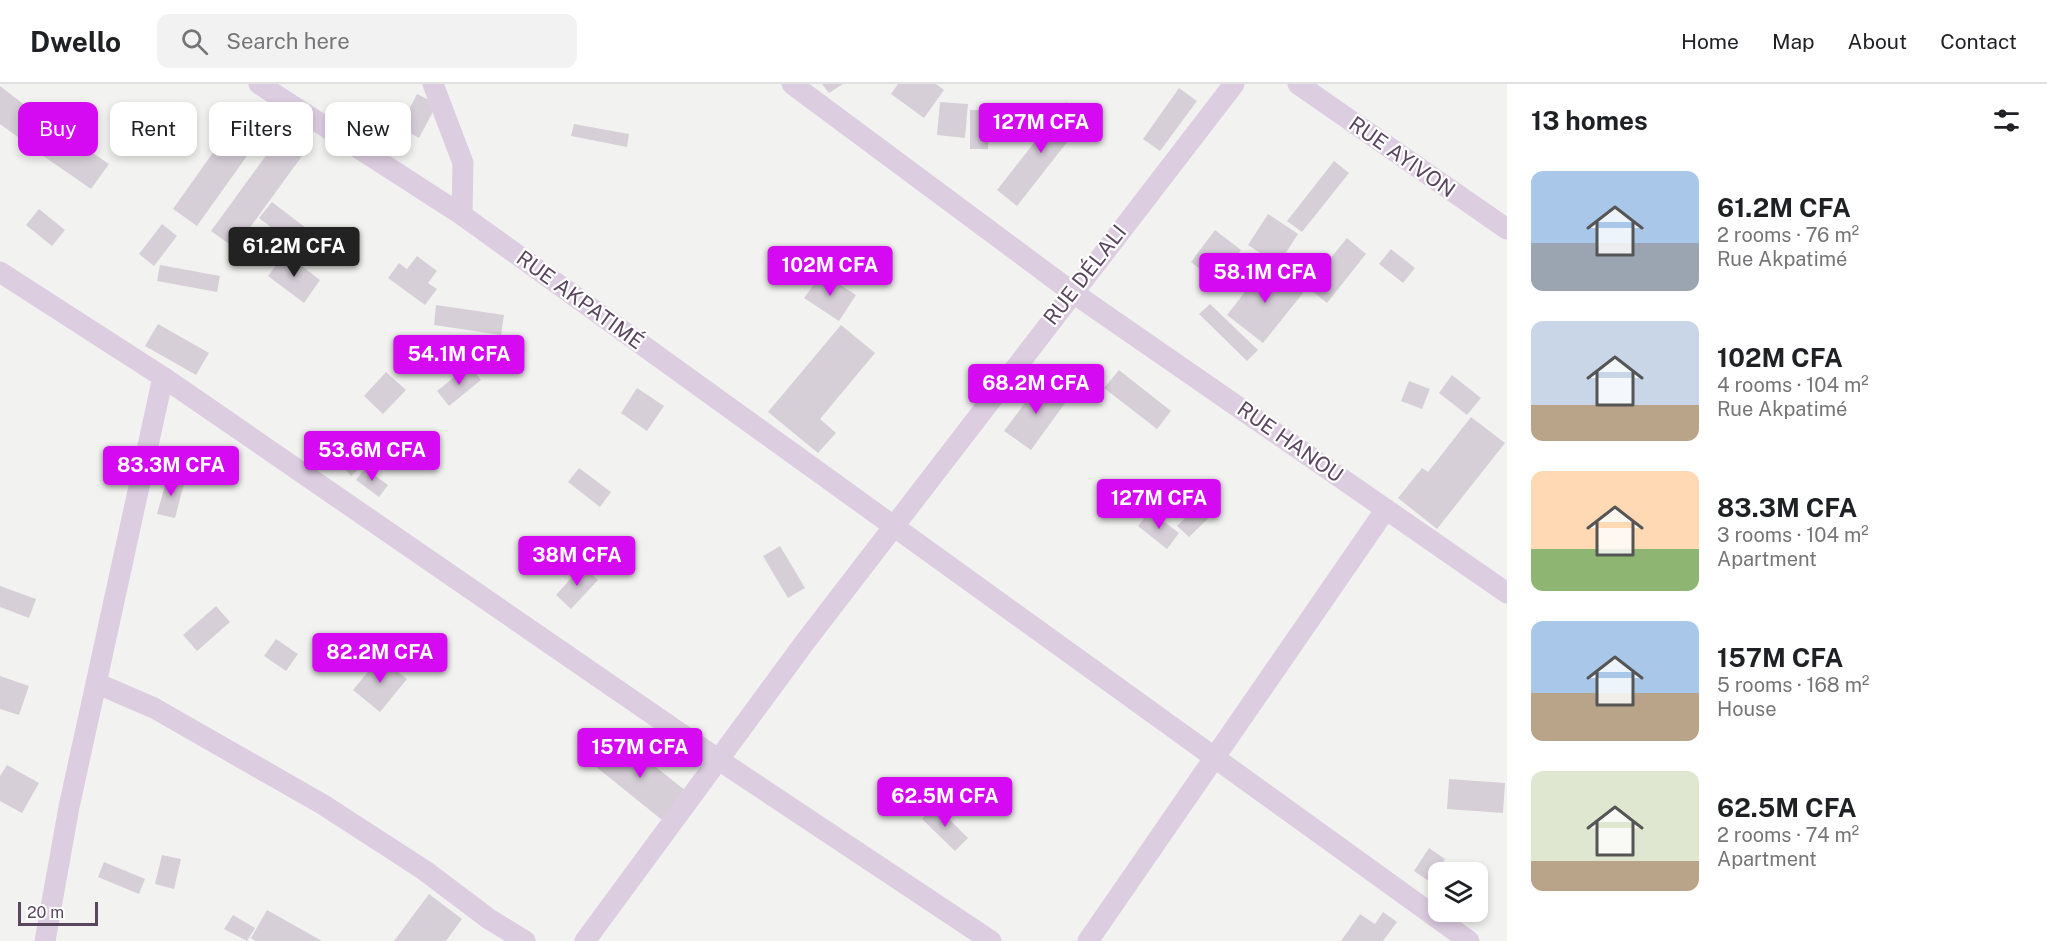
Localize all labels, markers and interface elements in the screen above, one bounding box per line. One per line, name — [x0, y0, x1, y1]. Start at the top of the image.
search box — [157, 14, 577, 68]
text: Dwello — [30, 25, 121, 58]
icon: search — [178, 25, 211, 58]
text: Search here — [226, 28, 350, 54]
text: Home — [1681, 29, 1739, 54]
text: Map — [1772, 29, 1815, 54]
text: About — [1848, 29, 1907, 54]
text: Contact — [1940, 29, 2017, 54]
chip: Buy — [18, 102, 98, 156]
chip: Rent — [110, 102, 197, 156]
chip: Filters — [209, 102, 313, 156]
chip: New — [325, 102, 411, 156]
pin: 127M CFA — [979, 103, 1103, 154]
icon: filters — [1990, 104, 2023, 137]
text: 13 homes — [1531, 105, 1648, 136]
text: 127M CFA — [993, 110, 1089, 134]
street label: RUE AYIVON — [1344, 111, 1460, 202]
text: 61.2M CFA — [1717, 192, 1851, 223]
icon: home — [1579, 195, 1651, 267]
street label: RUE DÉLALI — [1038, 220, 1131, 330]
text: 2 rooms · 76 m² — [1717, 223, 1859, 247]
pin: 61.2M CFA — [225, 227, 363, 278]
text: 61.2M CFA — [243, 234, 345, 258]
street label: RUE AKPATIMÉ — [512, 245, 649, 354]
pin: 102M CFA — [768, 246, 892, 297]
text: Rue Akpatimé — [1717, 247, 1847, 271]
text: 102M CFA — [782, 253, 878, 277]
pin: 58.1M CFA — [1196, 253, 1334, 304]
text: 58.1M CFA — [1213, 260, 1317, 284]
pin: 54.1M CFA — [390, 335, 528, 386]
text: 54.1M CFA — [407, 342, 511, 366]
text: 102M CFA — [1717, 342, 1843, 373]
icon: home — [1579, 345, 1651, 417]
pin: 68.2M CFA — [967, 364, 1105, 415]
text: 68.2M CFA — [982, 371, 1090, 395]
text: 4 rooms · 104 m² — [1717, 373, 1869, 397]
street label: RUE HANOU — [1233, 396, 1348, 487]
text: Rue Akpatimé — [1717, 397, 1847, 421]
pin: 53.6M CFA — [303, 431, 441, 482]
text: 53.6M CFA — [318, 438, 426, 462]
pin: 83.3M CFA — [102, 446, 240, 497]
text: 83.3M CFA — [117, 453, 225, 477]
pin: 127M CFA — [1097, 479, 1221, 530]
text: 127M CFA — [1111, 486, 1207, 510]
text: 83.3M CFA — [1717, 492, 1857, 523]
icon: home — [1579, 495, 1651, 567]
text: 3 rooms · 104 m² — [1717, 523, 1869, 547]
pin: 38M CFA — [522, 536, 632, 587]
text: 38M CFA — [532, 543, 622, 567]
text: Apartment — [1717, 547, 1817, 571]
pin: 82.2M CFA — [311, 633, 449, 684]
text: 82.2M CFA — [326, 640, 434, 664]
text: 157M CFA — [1717, 642, 1843, 673]
icon: home — [1579, 645, 1651, 717]
text: 5 rooms · 168 m² — [1717, 673, 1869, 697]
text: House — [1717, 697, 1777, 721]
pin: 157M CFA — [578, 728, 702, 779]
text: 157M CFA — [591, 735, 689, 759]
pin: 62.5M CFA — [876, 777, 1014, 828]
text: 62.5M CFA — [891, 784, 999, 808]
text: 62.5M CFA — [1717, 792, 1857, 823]
icon: home — [1579, 795, 1651, 867]
text: 2 rooms · 74 m² — [1717, 823, 1859, 847]
text: Apartment — [1717, 847, 1817, 871]
map controls — [1428, 862, 1488, 922]
button: layers — [1428, 862, 1488, 922]
scale bar — [18, 899, 98, 926]
text: 20 m — [27, 903, 64, 922]

